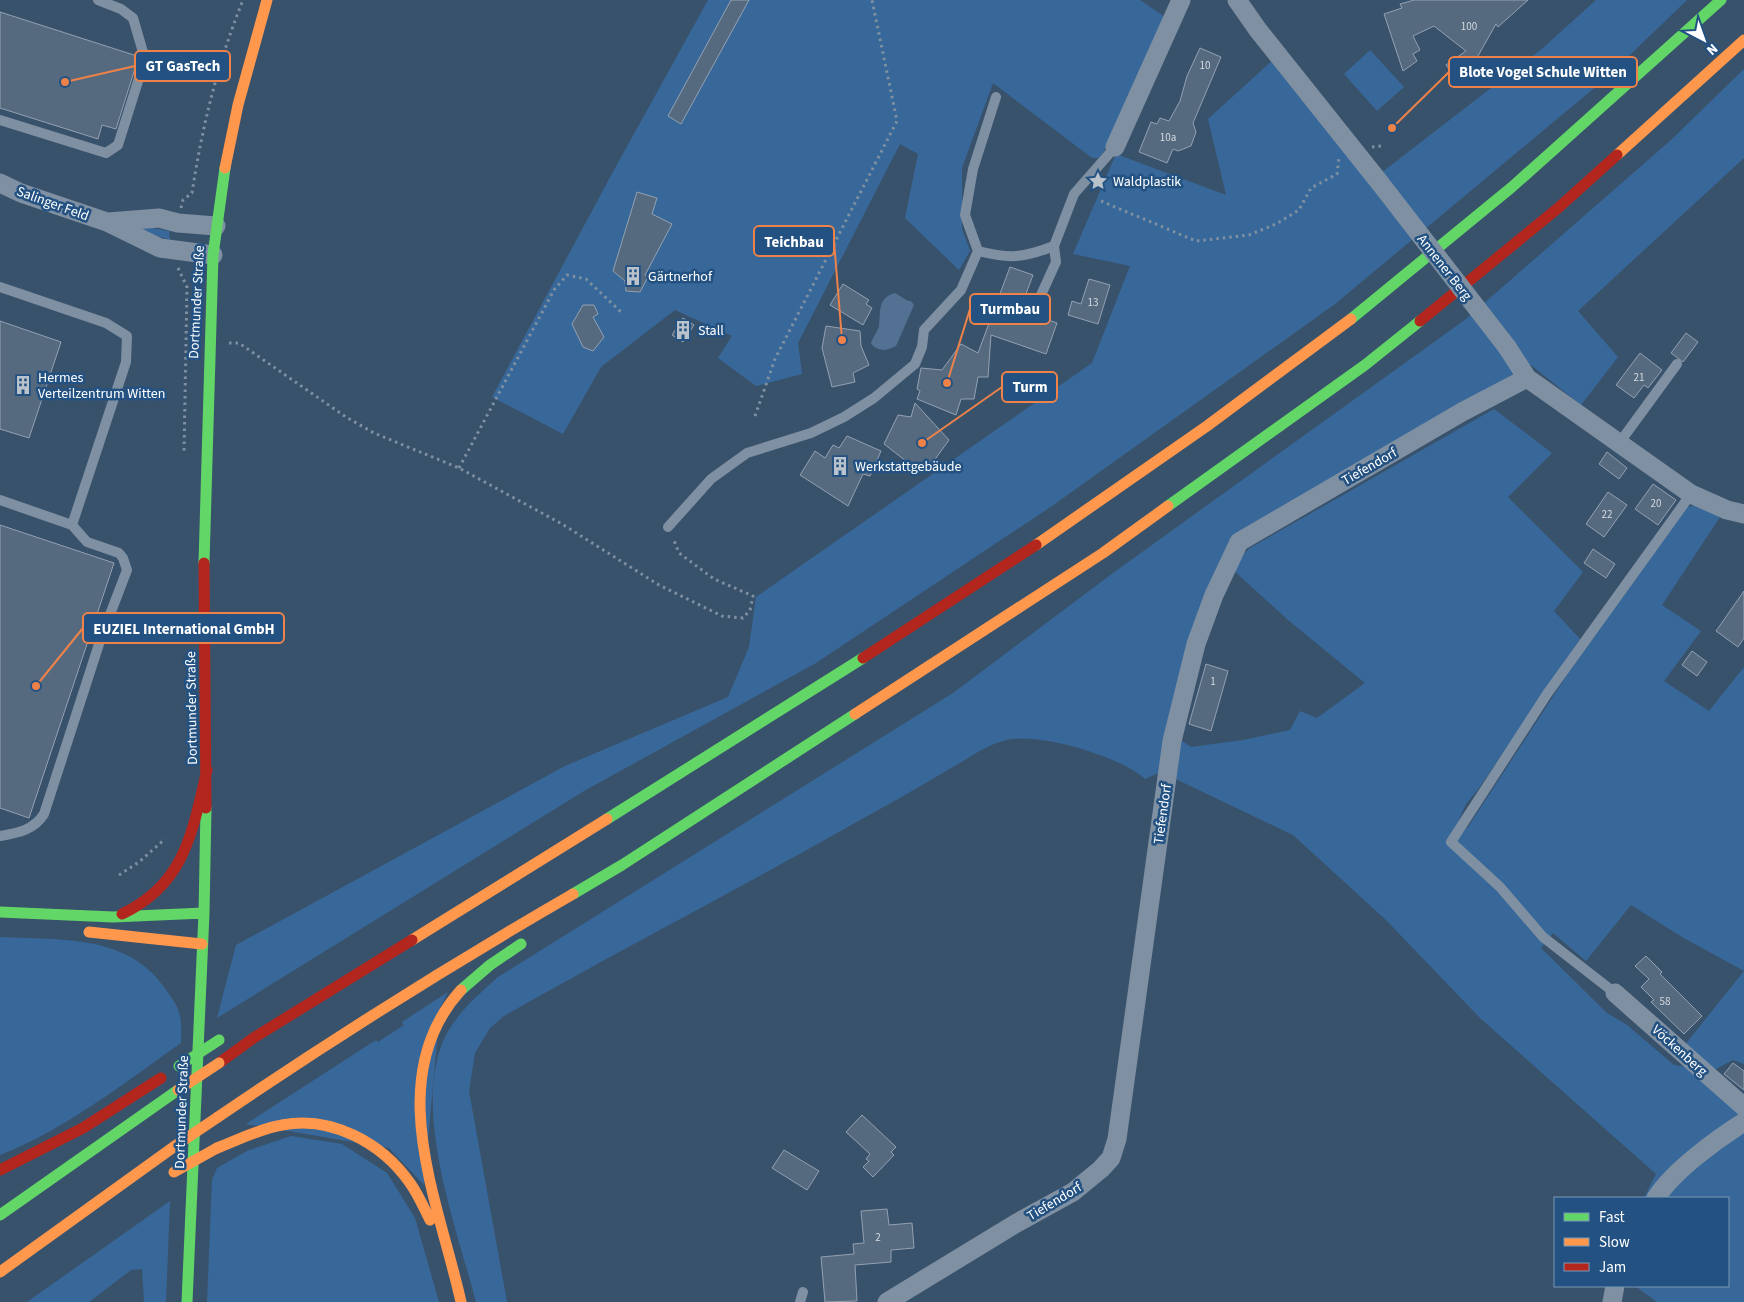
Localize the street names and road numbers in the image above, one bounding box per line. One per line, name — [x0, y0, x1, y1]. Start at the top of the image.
street label: Salinger Feld — [14, 182, 92, 226]
street label: Annener Berg — [1412, 230, 1476, 305]
street label: Dortmunder Straße — [184, 245, 210, 359]
street label: Tiefendorf — [1338, 443, 1402, 491]
street label: Dortmunder Straße — [181, 651, 203, 765]
street label: Tiefendorf — [1149, 782, 1177, 846]
street label: Vöckenberg — [1647, 1020, 1712, 1081]
street label: Dortmunder Straße — [170, 1055, 194, 1169]
street label: Tiefendorf — [1023, 1177, 1086, 1226]

